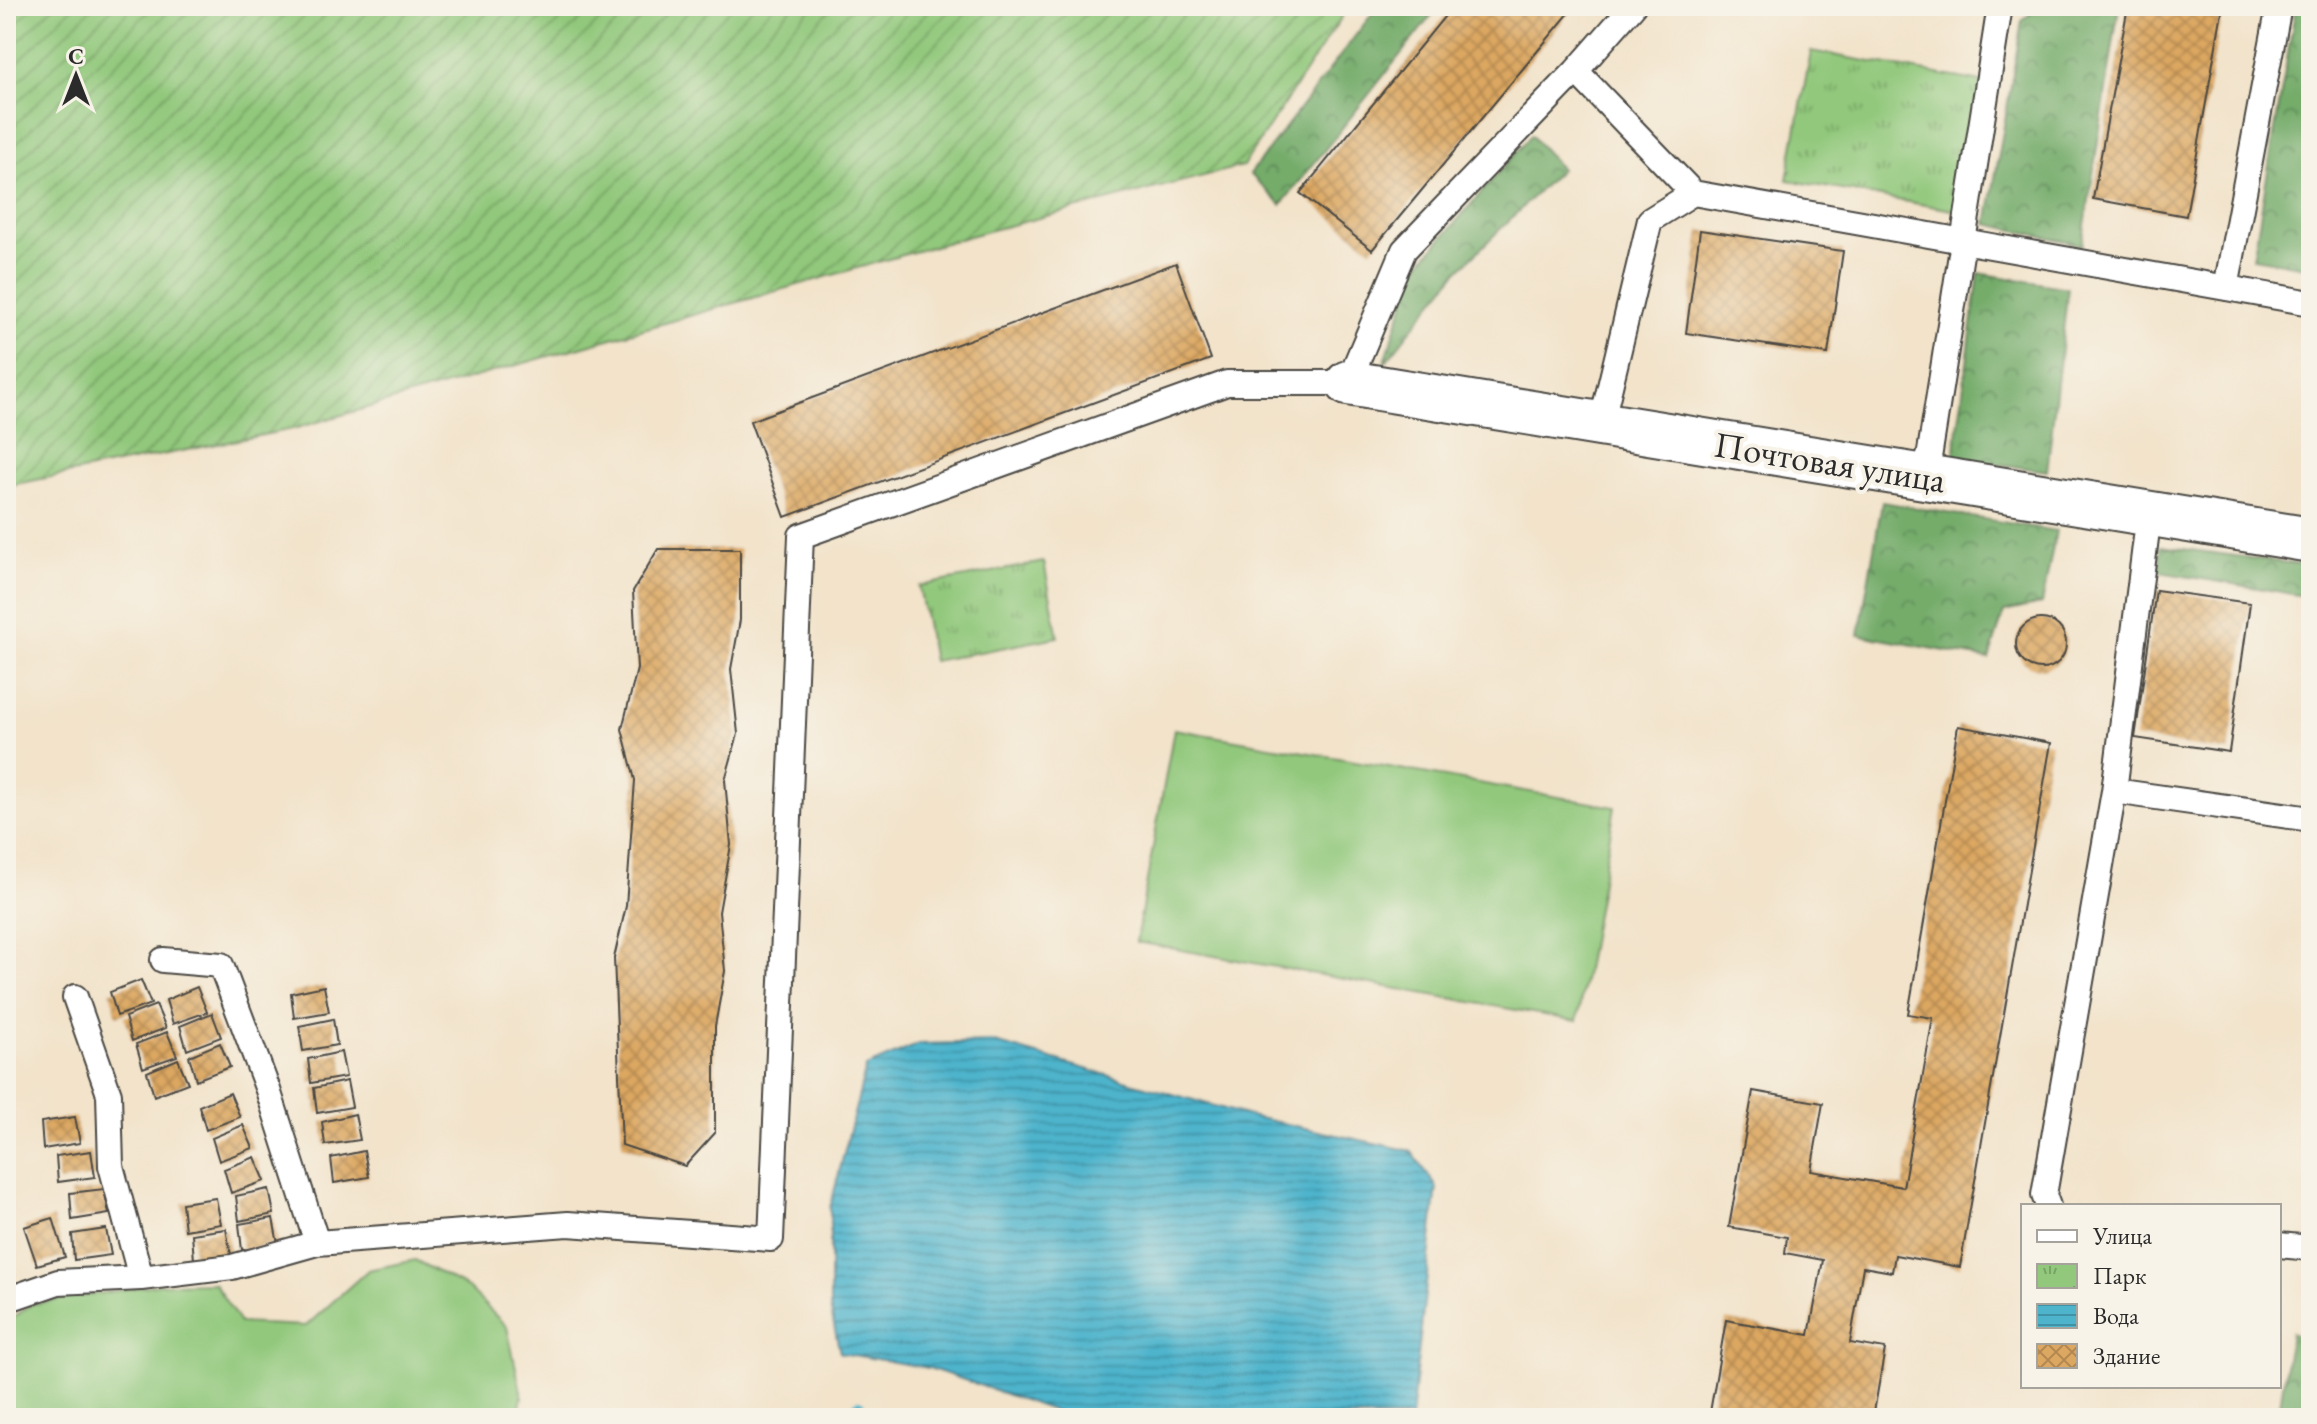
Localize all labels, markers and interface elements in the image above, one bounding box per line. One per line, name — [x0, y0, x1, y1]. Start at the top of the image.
north arrow — [36, 36, 116, 116]
text: С — [68, 42, 84, 71]
street label: Почтовая улица — [1711, 421, 1950, 504]
legend — [2021, 1204, 2281, 1388]
text: Улица — [2092, 1220, 2152, 1251]
text: Парк — [2093, 1260, 2147, 1291]
text: Вода — [2093, 1300, 2139, 1331]
text: Здание — [2093, 1340, 2160, 1371]

